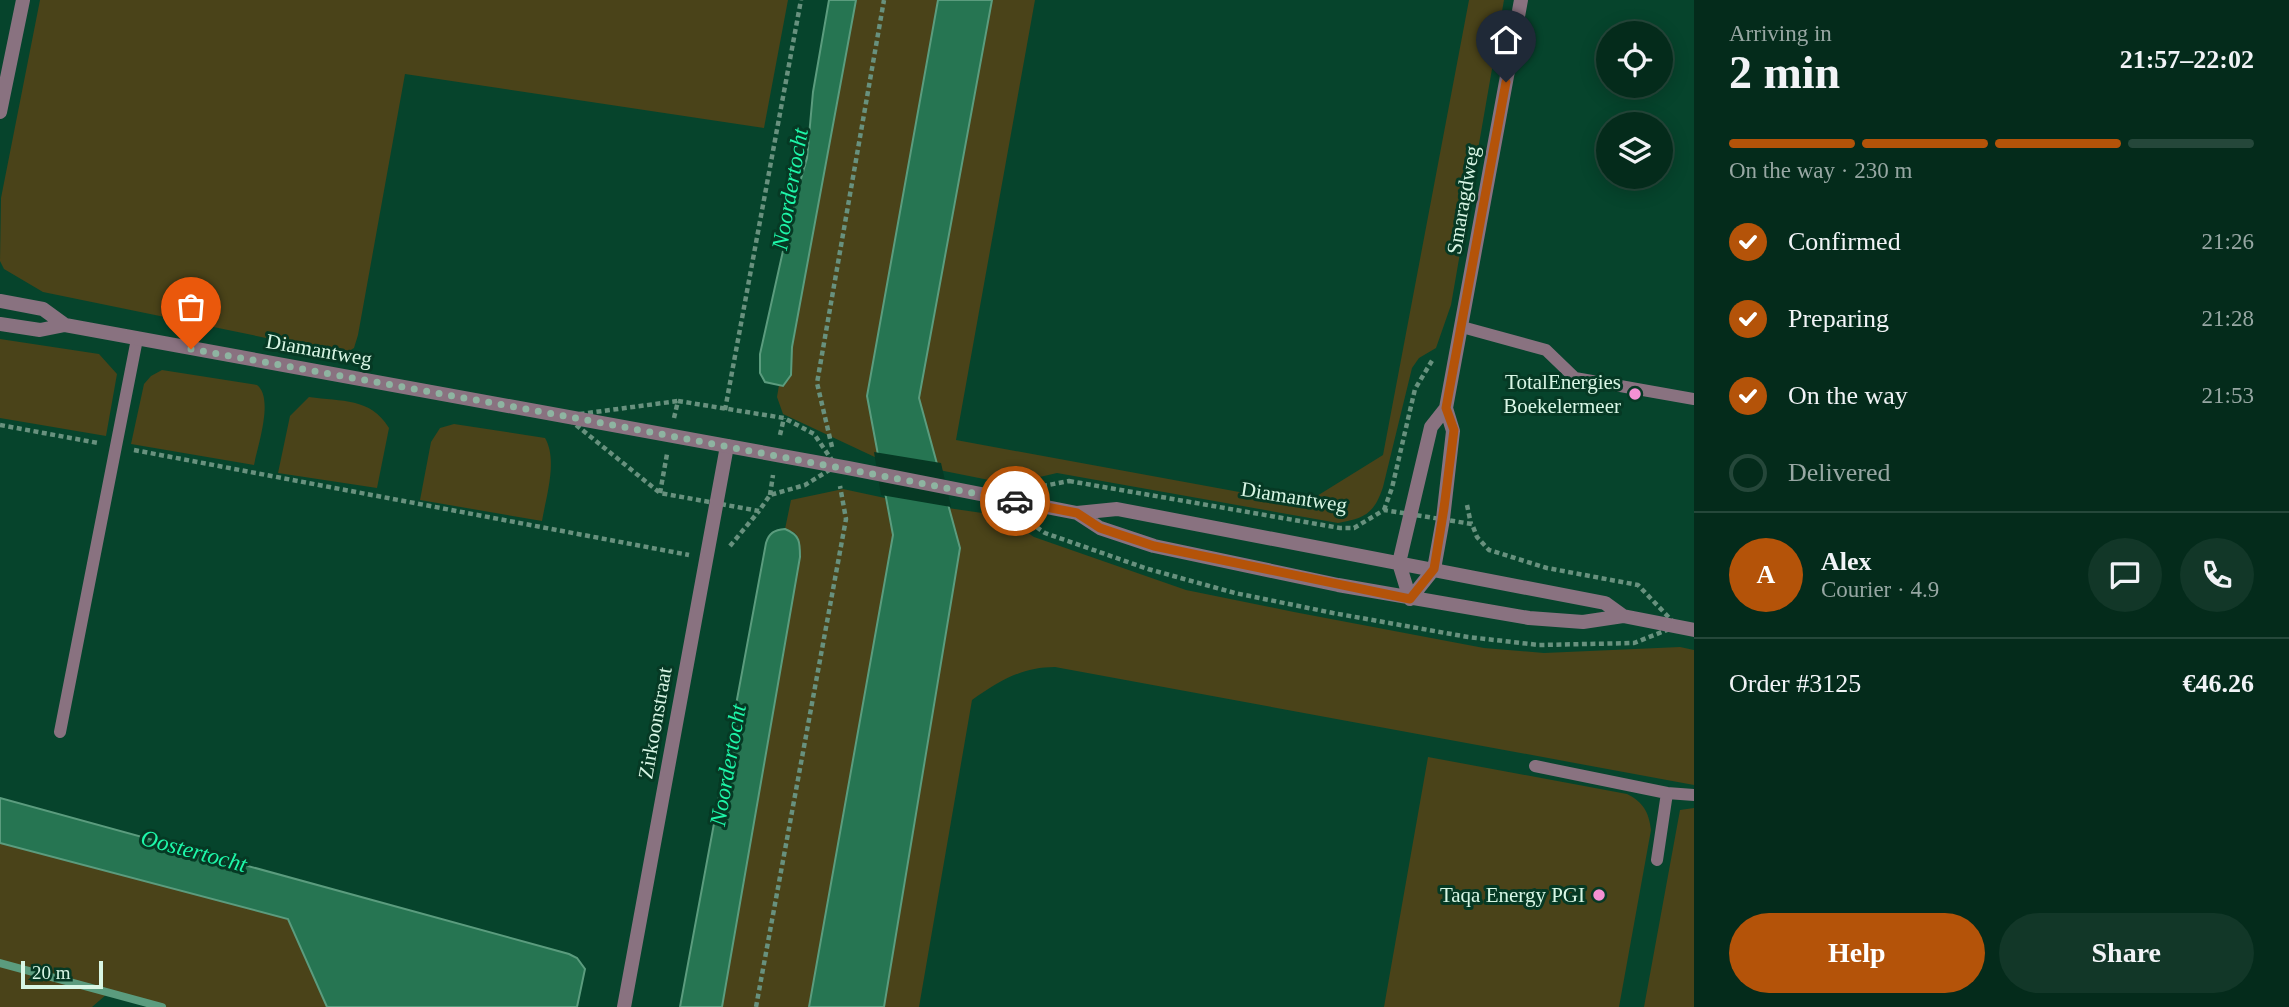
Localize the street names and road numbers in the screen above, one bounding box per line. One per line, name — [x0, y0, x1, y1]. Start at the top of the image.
street label: Smaragdweg — [1442, 143, 1484, 256]
street label: Diamantweg — [264, 329, 374, 371]
street label: Diamantweg — [1239, 477, 1349, 517]
street label: Zirkoonstraat — [633, 665, 677, 781]

